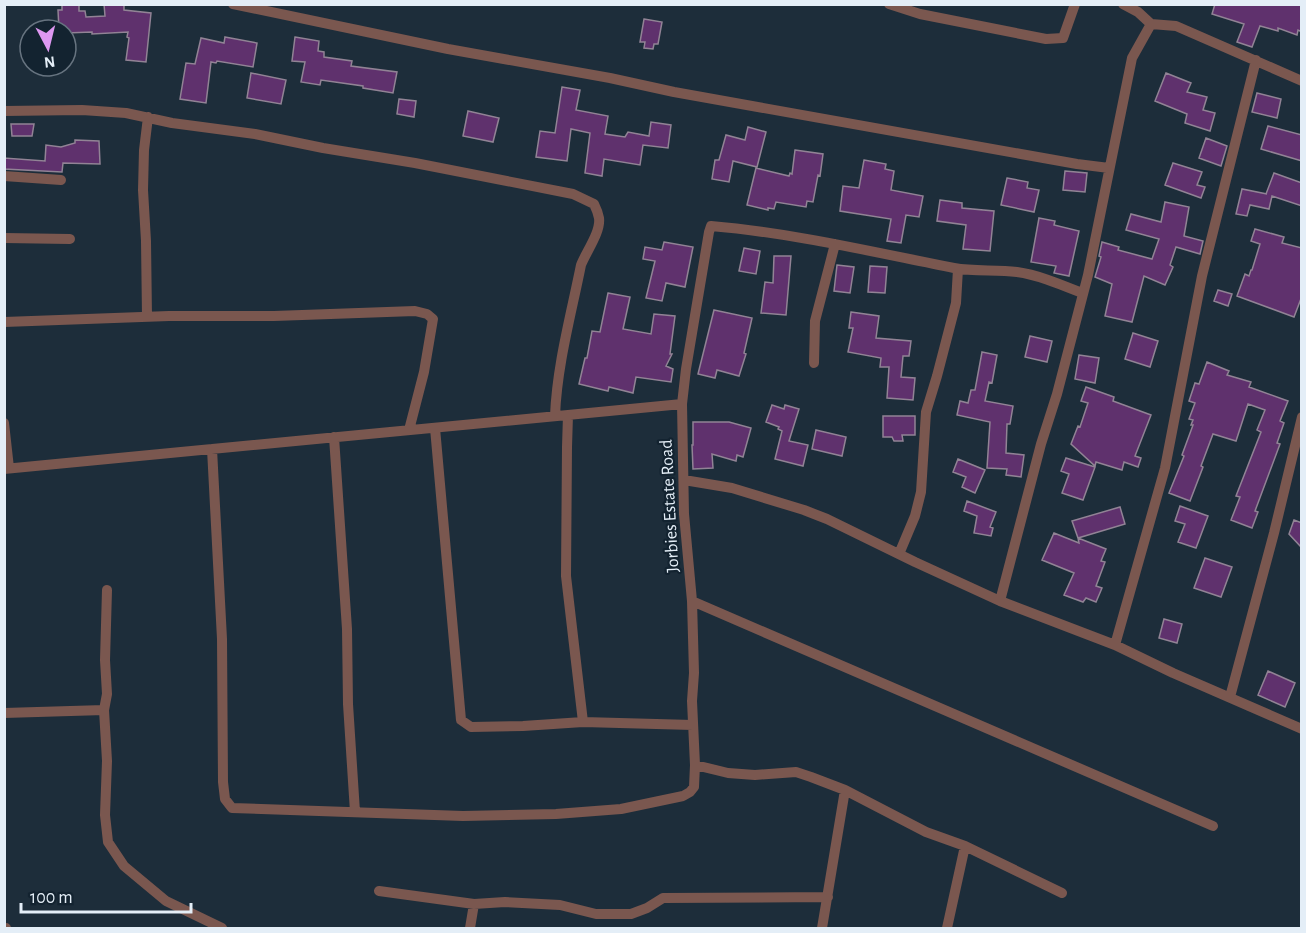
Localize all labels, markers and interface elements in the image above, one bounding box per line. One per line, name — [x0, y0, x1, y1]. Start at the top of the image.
north arrow — [18, 18, 78, 78]
text: N — [43, 53, 56, 71]
street label: Jorbies Estate Road — [658, 439, 682, 573]
scale bar — [21, 876, 190, 914]
text: 100 m — [30, 889, 73, 907]

